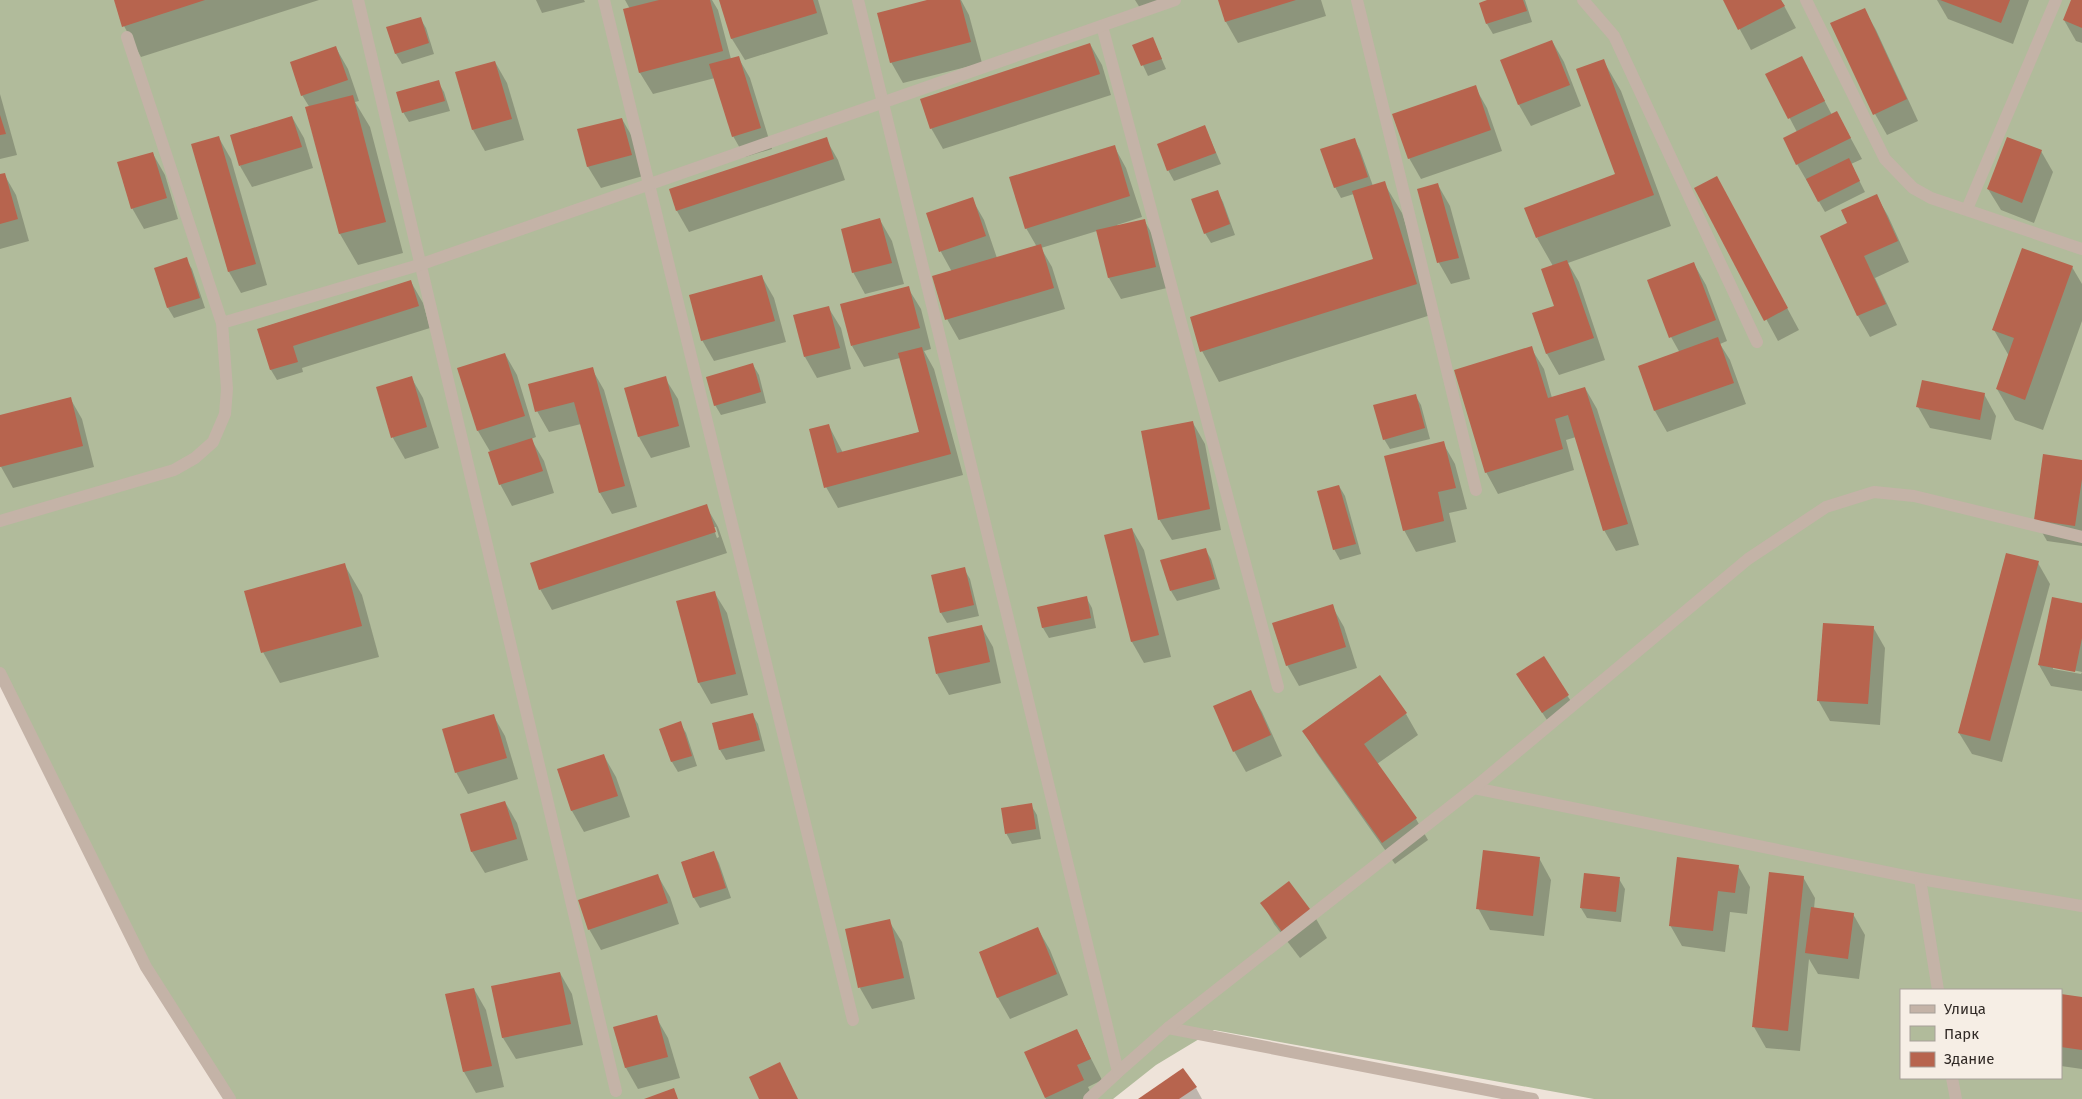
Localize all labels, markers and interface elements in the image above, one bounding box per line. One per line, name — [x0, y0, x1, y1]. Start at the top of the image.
legend — [1900, 989, 2062, 1079]
text: Улица — [1944, 1000, 1986, 1018]
text: Парк — [1944, 1025, 1979, 1043]
text: Здание — [1944, 1050, 1994, 1068]

